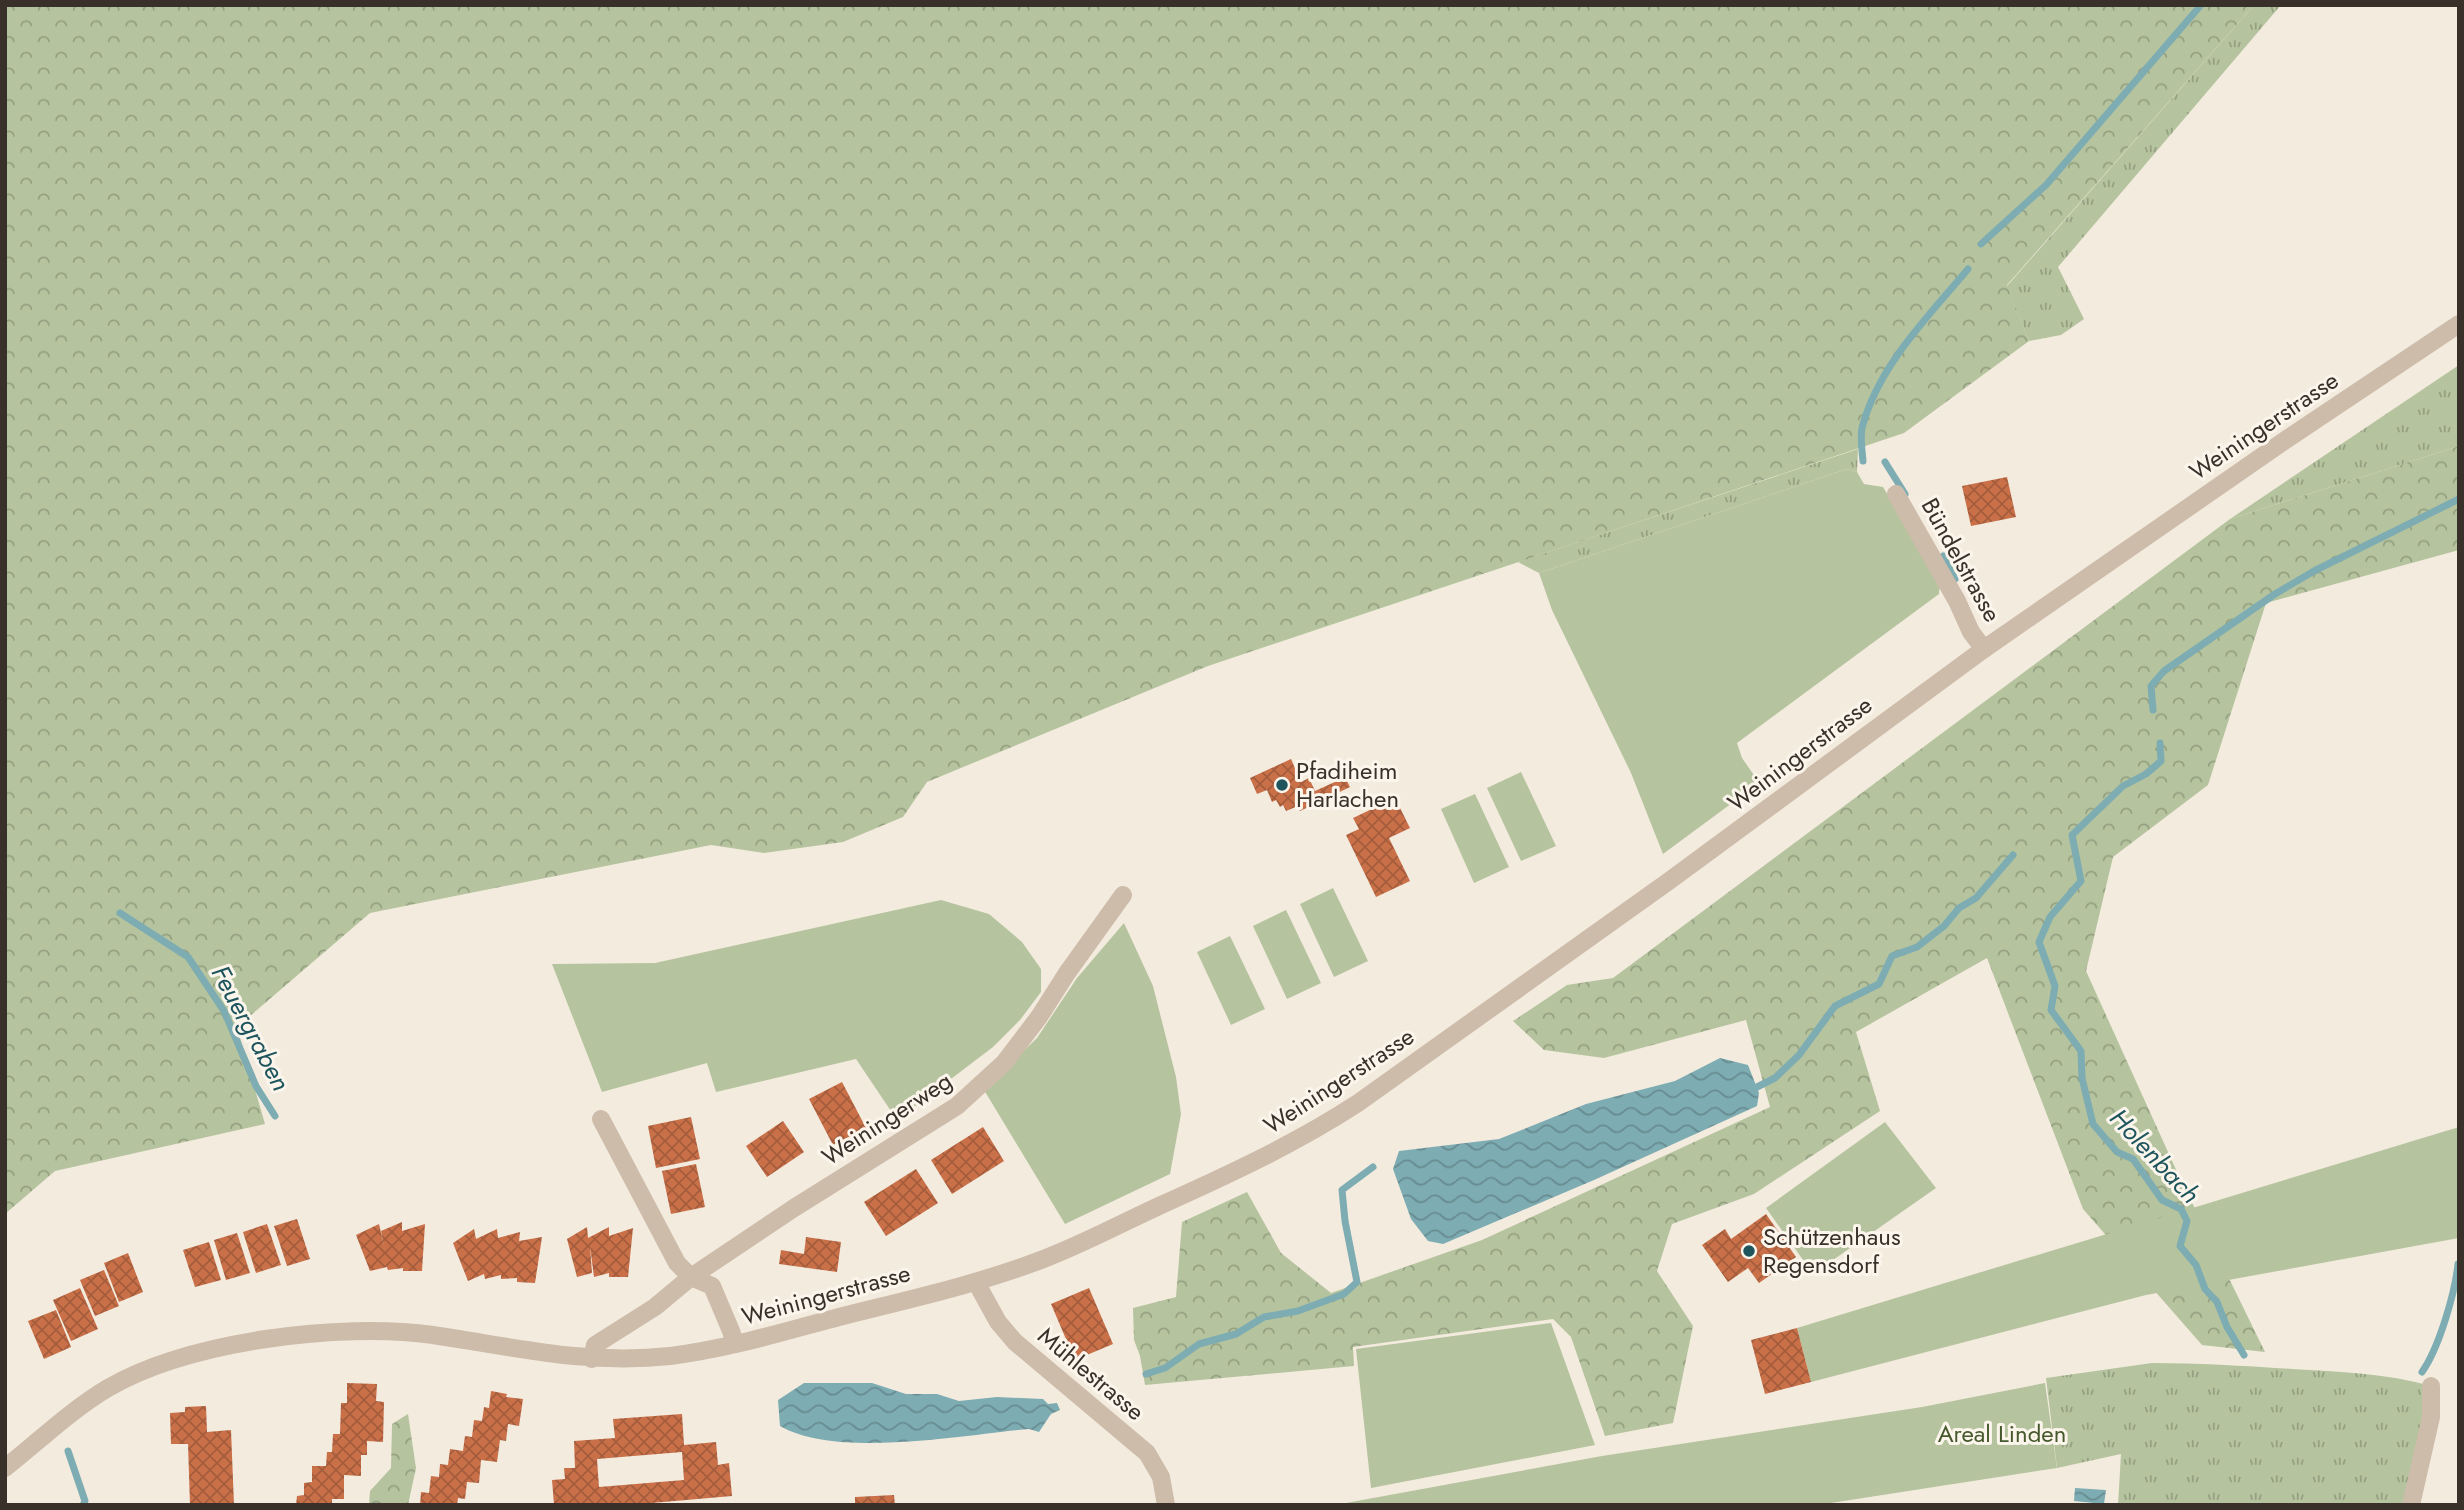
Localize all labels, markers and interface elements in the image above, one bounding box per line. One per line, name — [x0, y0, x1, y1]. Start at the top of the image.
street label: Weiningerstrasse — [2182, 363, 2345, 488]
street label: Bündelstrasse — [1913, 491, 2010, 628]
street label: Weiningerstrasse — [1720, 688, 1879, 820]
place label: Pfadiheim Harlachen — [1296, 753, 1399, 816]
marker: Pfadiheim Harlachen — [1274, 777, 1290, 793]
water label: Feuergraben — [202, 958, 300, 1098]
street label: Weiningerstrasse — [1257, 1019, 1421, 1142]
street label: Weiningerweg — [815, 1063, 959, 1174]
water label: Holenbach — [2101, 1100, 2209, 1212]
place label: Schützenhaus Regensdorf — [1763, 1219, 1901, 1282]
marker: Schützenhaus Regensdorf — [1741, 1243, 1757, 1259]
street label: Weiningerstrasse — [738, 1255, 914, 1334]
street label: Mühlestrasse — [1030, 1319, 1152, 1429]
park label: Areal Linden — [1938, 1416, 2066, 1451]

